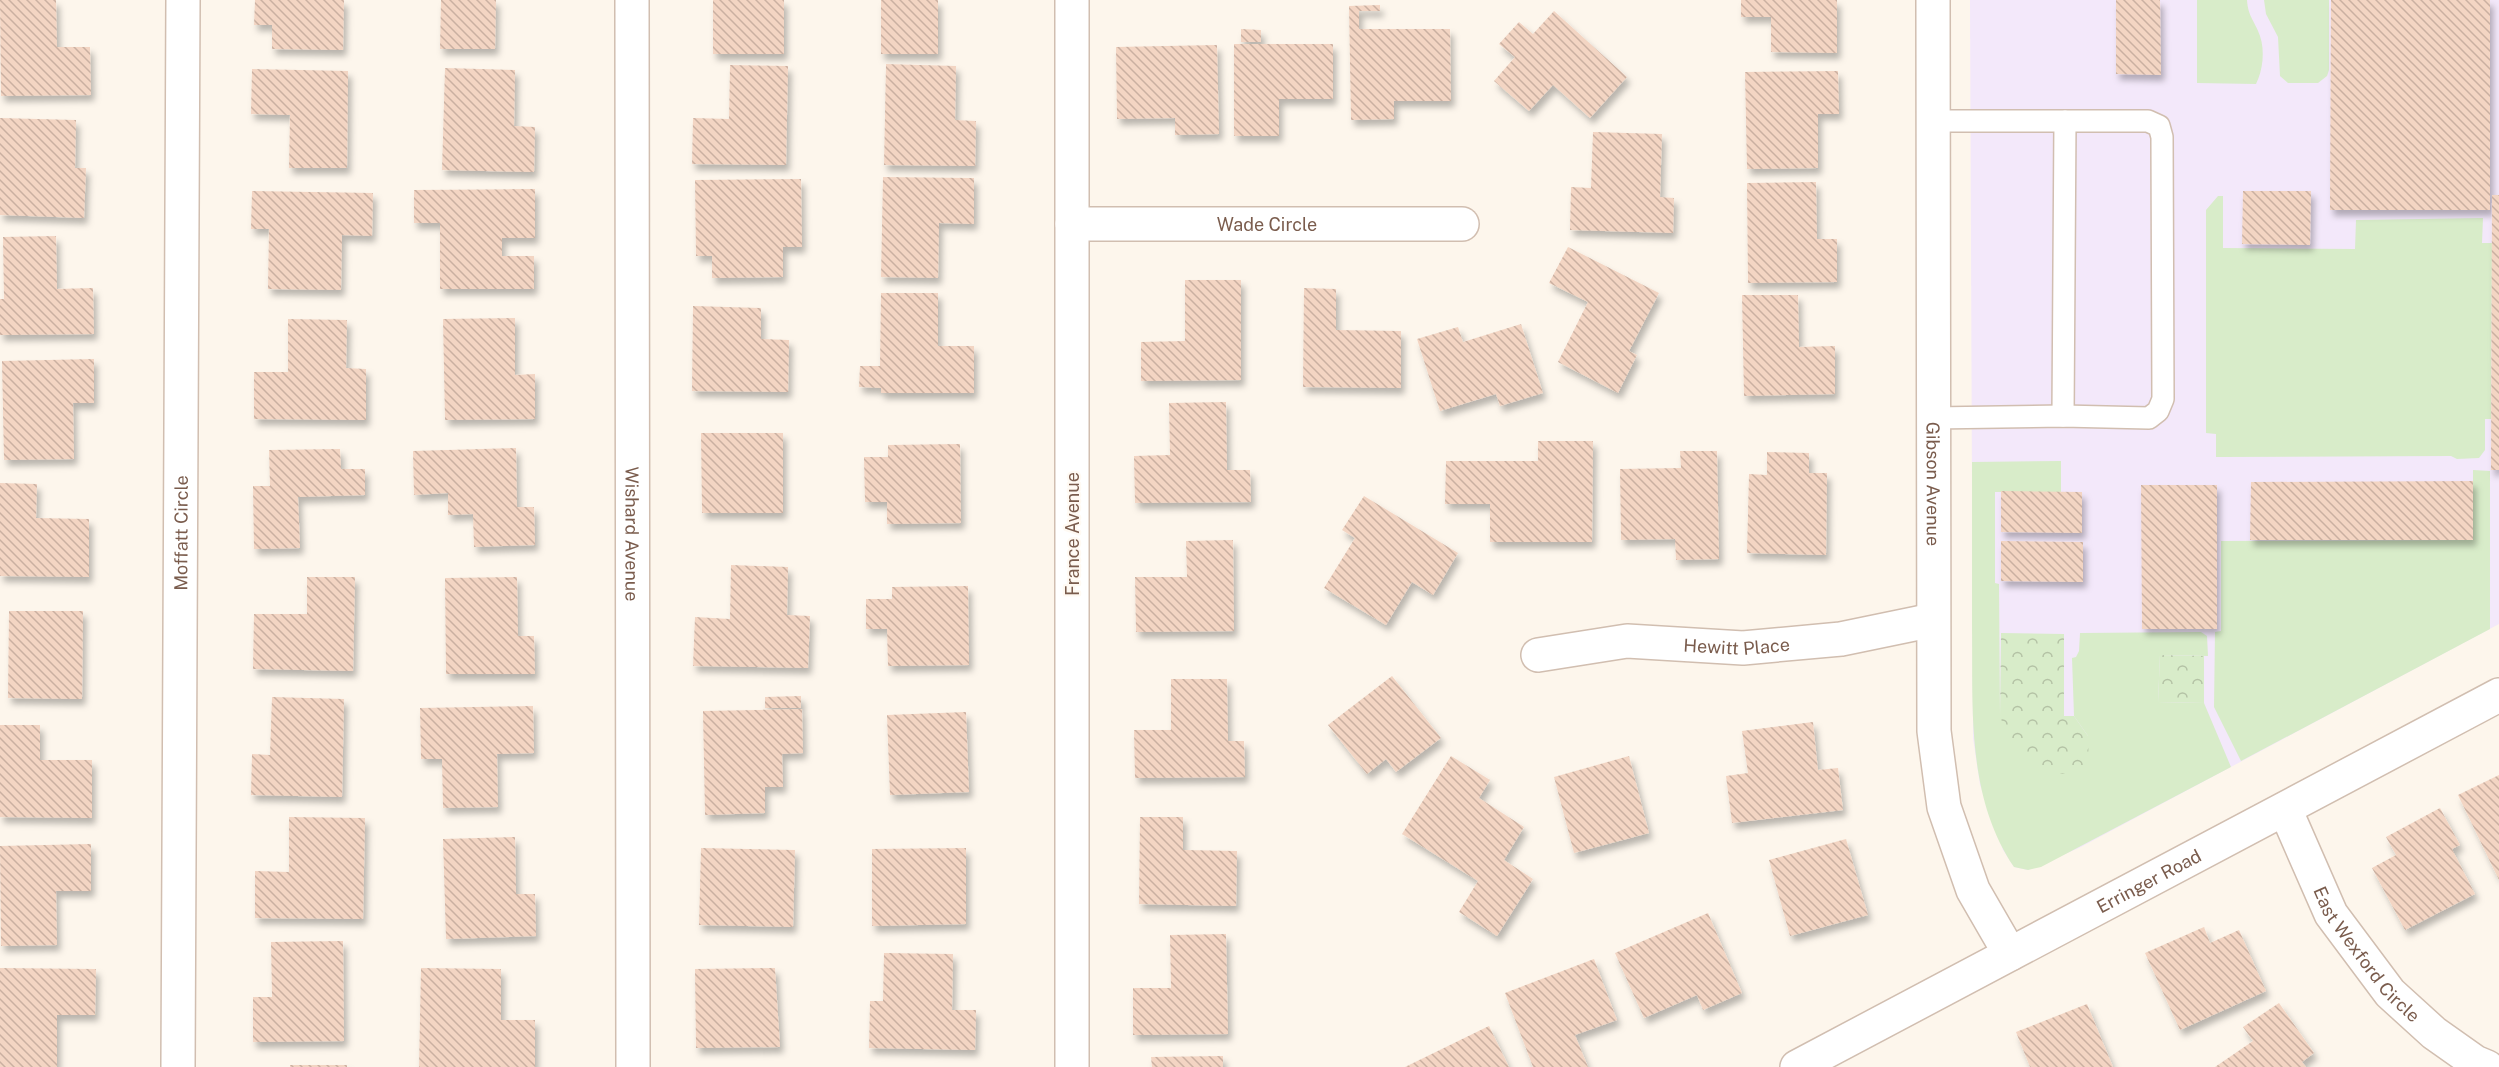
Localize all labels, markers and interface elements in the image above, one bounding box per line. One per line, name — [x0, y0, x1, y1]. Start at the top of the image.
street label: Wade Circle — [1217, 214, 1317, 235]
street label: Gibson Avenue — [1923, 422, 1944, 546]
street label: Wishard Avenue — [622, 467, 643, 601]
street label: France Avenue — [1062, 472, 1083, 596]
street label: Moffatt Circle — [170, 475, 191, 591]
street label: Hewitt Place — [1683, 633, 1791, 658]
street label: Erringer Road — [2093, 844, 2204, 917]
street label: East Wexford Circle — [2310, 883, 2425, 1026]

